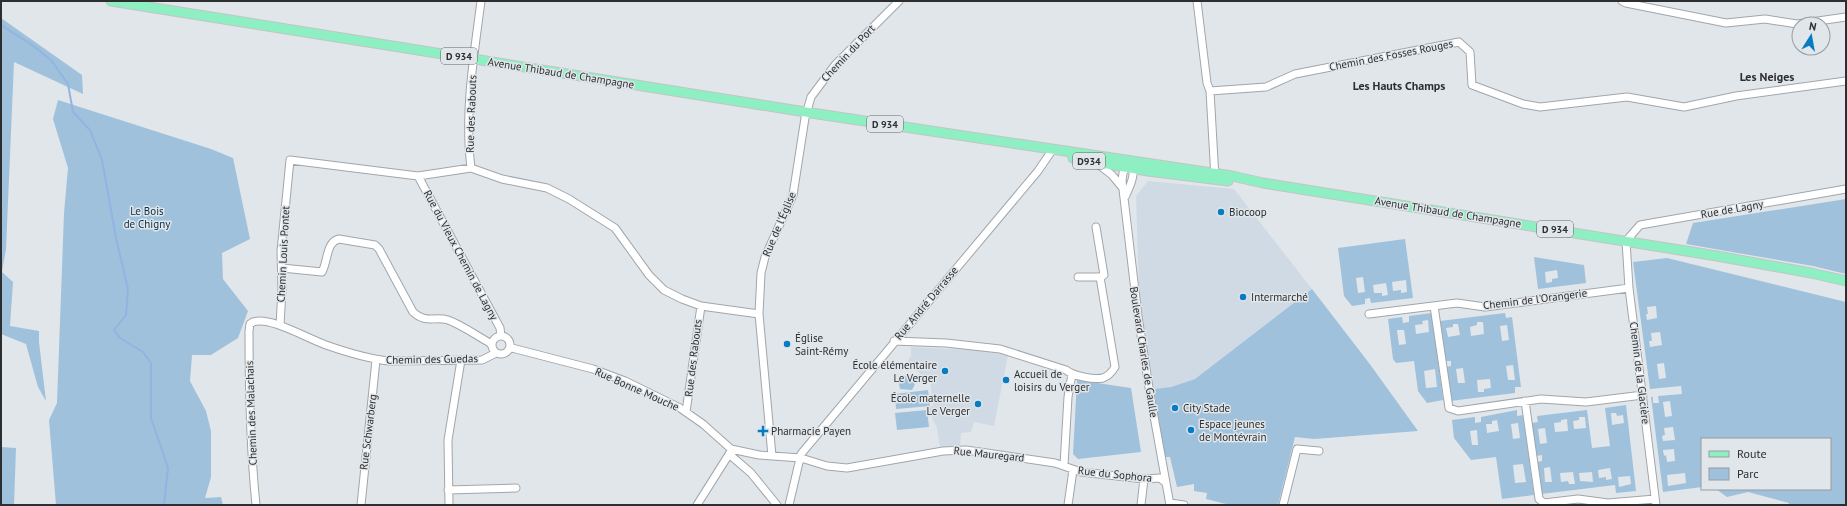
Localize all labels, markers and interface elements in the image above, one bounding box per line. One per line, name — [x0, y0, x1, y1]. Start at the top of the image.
north arrow — [1791, 16, 1831, 56]
text: N — [1808, 19, 1818, 34]
street label: Chemin du Port — [818, 21, 878, 84]
street label: Chemin des Fosses Rouges — [1328, 36, 1454, 74]
road number: D 934 — [441, 48, 477, 64]
street label: Avenue Thibaud de Champagne — [487, 54, 636, 92]
district label: Les Neiges — [1740, 69, 1794, 84]
street label: Rue des Rabouts — [463, 74, 479, 153]
district label: Les Hauts Champs — [1353, 78, 1445, 93]
road number: D 934 — [867, 116, 903, 132]
road number: D934 — [1073, 153, 1105, 169]
street label: Rue du Vieux Chemin de Lagny — [421, 187, 502, 323]
street label: Rue de l'Église — [759, 189, 799, 259]
street label: Avenue Thibaud de Champagne — [1374, 193, 1523, 231]
street label: Rue de Lagny — [1700, 196, 1765, 221]
park label: Le Bois de Chigny — [124, 204, 171, 231]
street label: Chemin Louis Pontet — [273, 205, 293, 303]
place label: Biocoop — [1229, 205, 1267, 219]
marker: Biocoop — [1216, 207, 1226, 217]
road number: D 934 — [1537, 221, 1573, 237]
street label: Rue André Darrasse — [891, 263, 961, 343]
street label: Boulevard Charles de Gaulle — [1127, 285, 1161, 419]
street label: Chemin de l'Orangerie — [1482, 286, 1588, 312]
place label: Intermarché — [1251, 290, 1308, 304]
marker: Intermarché — [1238, 292, 1248, 302]
street label: Rue des Rabouts — [681, 318, 705, 398]
street label: Chemin de la Glacière — [1627, 321, 1653, 425]
place label: Église Saint-Rémy — [795, 331, 849, 358]
marker: Église Saint-Rémy — [782, 339, 792, 349]
street label: Chemin des Guedas — [386, 351, 479, 367]
place label: École élémentaire Le Verger — [852, 358, 937, 385]
street label: Chemin des Malachais — [242, 360, 260, 466]
street label: Rue Bonne Mouche — [593, 364, 682, 414]
marker: École élémentaire Le Verger — [940, 366, 950, 376]
place label: Accueil de loisirs du Verger — [1014, 367, 1090, 394]
marker: Accueil de loisirs du Verger — [1001, 375, 1011, 385]
place label: École maternelle Le Verger — [891, 391, 970, 418]
street label: Rue Schwarberg — [356, 393, 380, 471]
marker: École maternelle Le Verger — [973, 399, 983, 409]
place label: City Stade — [1183, 401, 1231, 415]
marker: City Stade — [1170, 403, 1180, 413]
place label: Espace jeunes de Montévrain — [1199, 417, 1266, 444]
place label: Pharmacie Payen — [771, 424, 851, 438]
marker: Espace jeunes de Montévrain — [1186, 425, 1196, 435]
marker: Pharmacie Payen — [758, 426, 768, 436]
legend — [1701, 438, 1831, 490]
street label: Rue Mauregard — [953, 443, 1025, 465]
text: Route — [1737, 446, 1767, 461]
street label: Rue du Sophora — [1077, 463, 1153, 485]
text: Parc — [1737, 466, 1759, 481]

